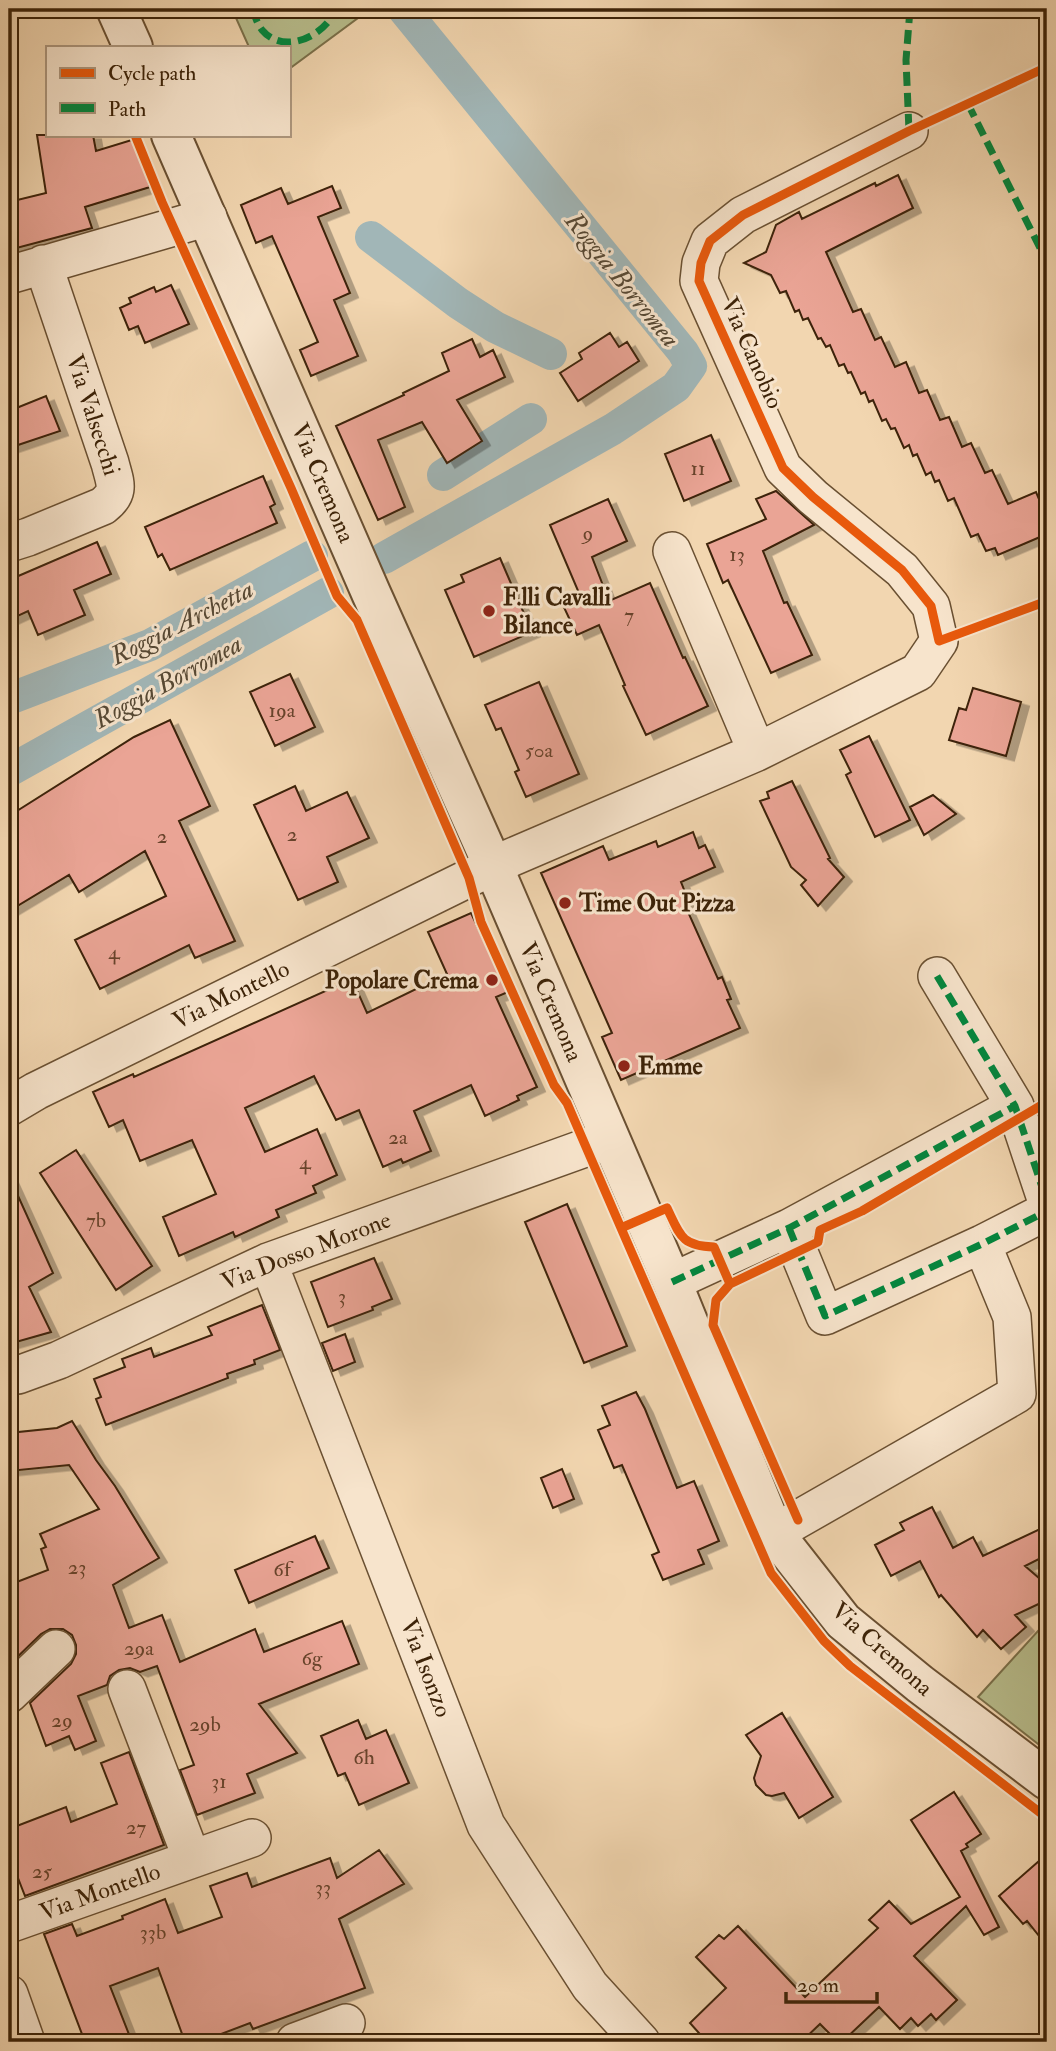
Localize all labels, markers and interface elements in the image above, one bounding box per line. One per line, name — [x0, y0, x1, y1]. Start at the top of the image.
legend — [46, 46, 290, 136]
text: Cycle path — [108, 60, 196, 87]
text: Path — [108, 96, 146, 123]
water label: Roggia Borromea — [557, 205, 686, 354]
street label: Via Canobio — [714, 292, 790, 414]
street label: Via Valsecchi — [59, 350, 127, 480]
street label: Via Cremona — [284, 419, 362, 548]
house number: 11 — [691, 455, 706, 482]
house number: 9 — [581, 520, 593, 547]
house number: 13 — [729, 541, 745, 568]
water label: Roggia Archetta — [104, 573, 259, 673]
place label: F.lli Cavalli Bilance — [503, 582, 612, 641]
house number: 7 — [624, 602, 634, 629]
marker: F.lli Cavalli Bilance — [481, 603, 497, 619]
water label: Roggia Borromea — [87, 628, 248, 736]
house number: 19a — [269, 697, 296, 724]
house number: 50a — [525, 737, 554, 764]
house number: 2 — [287, 821, 297, 848]
house number: 2 — [157, 823, 167, 850]
place label: Time Out Pizza — [578, 888, 736, 919]
marker: Time Out Pizza — [557, 895, 573, 911]
street label: Via Cremona — [512, 938, 590, 1067]
house number: 4 — [108, 939, 121, 966]
street label: Via Montello — [167, 953, 295, 1037]
place label: Popolare Crema — [325, 965, 479, 996]
marker: Popolare Crema — [484, 972, 500, 988]
place label: Emme — [638, 1051, 702, 1082]
marker: Emme — [616, 1058, 632, 1074]
house number: 2a — [388, 1124, 408, 1151]
house number: 4 — [299, 1149, 312, 1176]
street label: Via Dosso Morone — [217, 1204, 395, 1298]
house number: 7b — [86, 1207, 106, 1234]
house number: 3 — [338, 1283, 346, 1310]
house number: 23 — [68, 1554, 86, 1581]
house number: 6f — [273, 1556, 294, 1583]
street label: Via Cremona — [825, 1595, 940, 1704]
street label: Via Isonzo — [393, 1614, 459, 1722]
house number: 29a — [124, 1635, 154, 1662]
house number: 6g — [302, 1645, 323, 1672]
house number: 29 — [51, 1707, 73, 1734]
house number: 29b — [189, 1711, 221, 1738]
house number: 6h — [353, 1744, 375, 1771]
house number: 31 — [211, 1768, 227, 1795]
house number: 27 — [126, 1814, 146, 1841]
street label: Via Montello — [35, 1856, 165, 1928]
house number: 25 — [32, 1858, 53, 1885]
house number: 33 — [315, 1874, 331, 1901]
house number: 33b — [140, 1919, 166, 1946]
scale bar — [786, 1960, 878, 2004]
text: 20 m — [797, 1972, 839, 1999]

